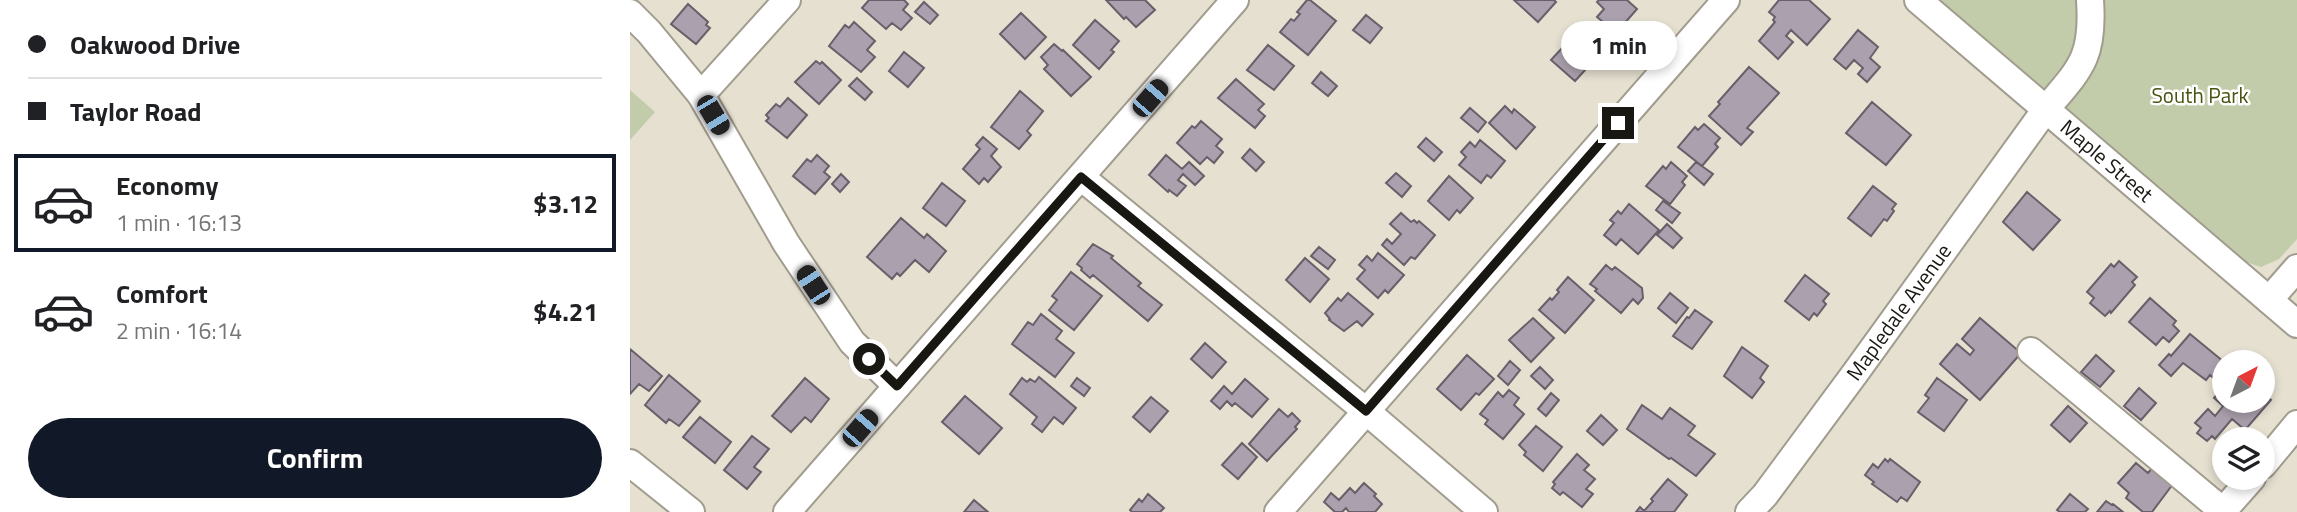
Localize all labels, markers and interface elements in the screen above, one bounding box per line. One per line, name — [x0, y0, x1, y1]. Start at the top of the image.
callout: 1 min — [1560, 22, 1676, 71]
text: Oakwood Drive — [70, 25, 240, 64]
text: 1 min — [1591, 28, 1647, 63]
car — [1129, 75, 1172, 121]
park label: South Park — [2151, 79, 2249, 111]
text: Taylor Road — [70, 92, 201, 131]
car — [694, 92, 733, 138]
route end — [1602, 107, 1634, 139]
street label: Maple Street — [2054, 111, 2161, 210]
text: Economy — [116, 166, 218, 205]
icon: car — [32, 172, 95, 235]
text: $3.12 — [533, 184, 598, 223]
text: 1 min · 16:13 — [116, 205, 242, 240]
street label: Mapledale Avenue — [1838, 237, 1959, 387]
car — [793, 262, 834, 308]
text: Comfort — [116, 274, 208, 313]
icon: car — [32, 280, 95, 343]
text: $4.21 — [533, 292, 598, 331]
text: 2 min · 16:14 — [116, 313, 242, 348]
route start — [853, 343, 885, 375]
north arrow — [2212, 350, 2275, 413]
map controls — [2212, 350, 2275, 490]
car — [839, 405, 882, 451]
button: Confirm — [28, 418, 602, 498]
button: layers — [2212, 427, 2275, 490]

